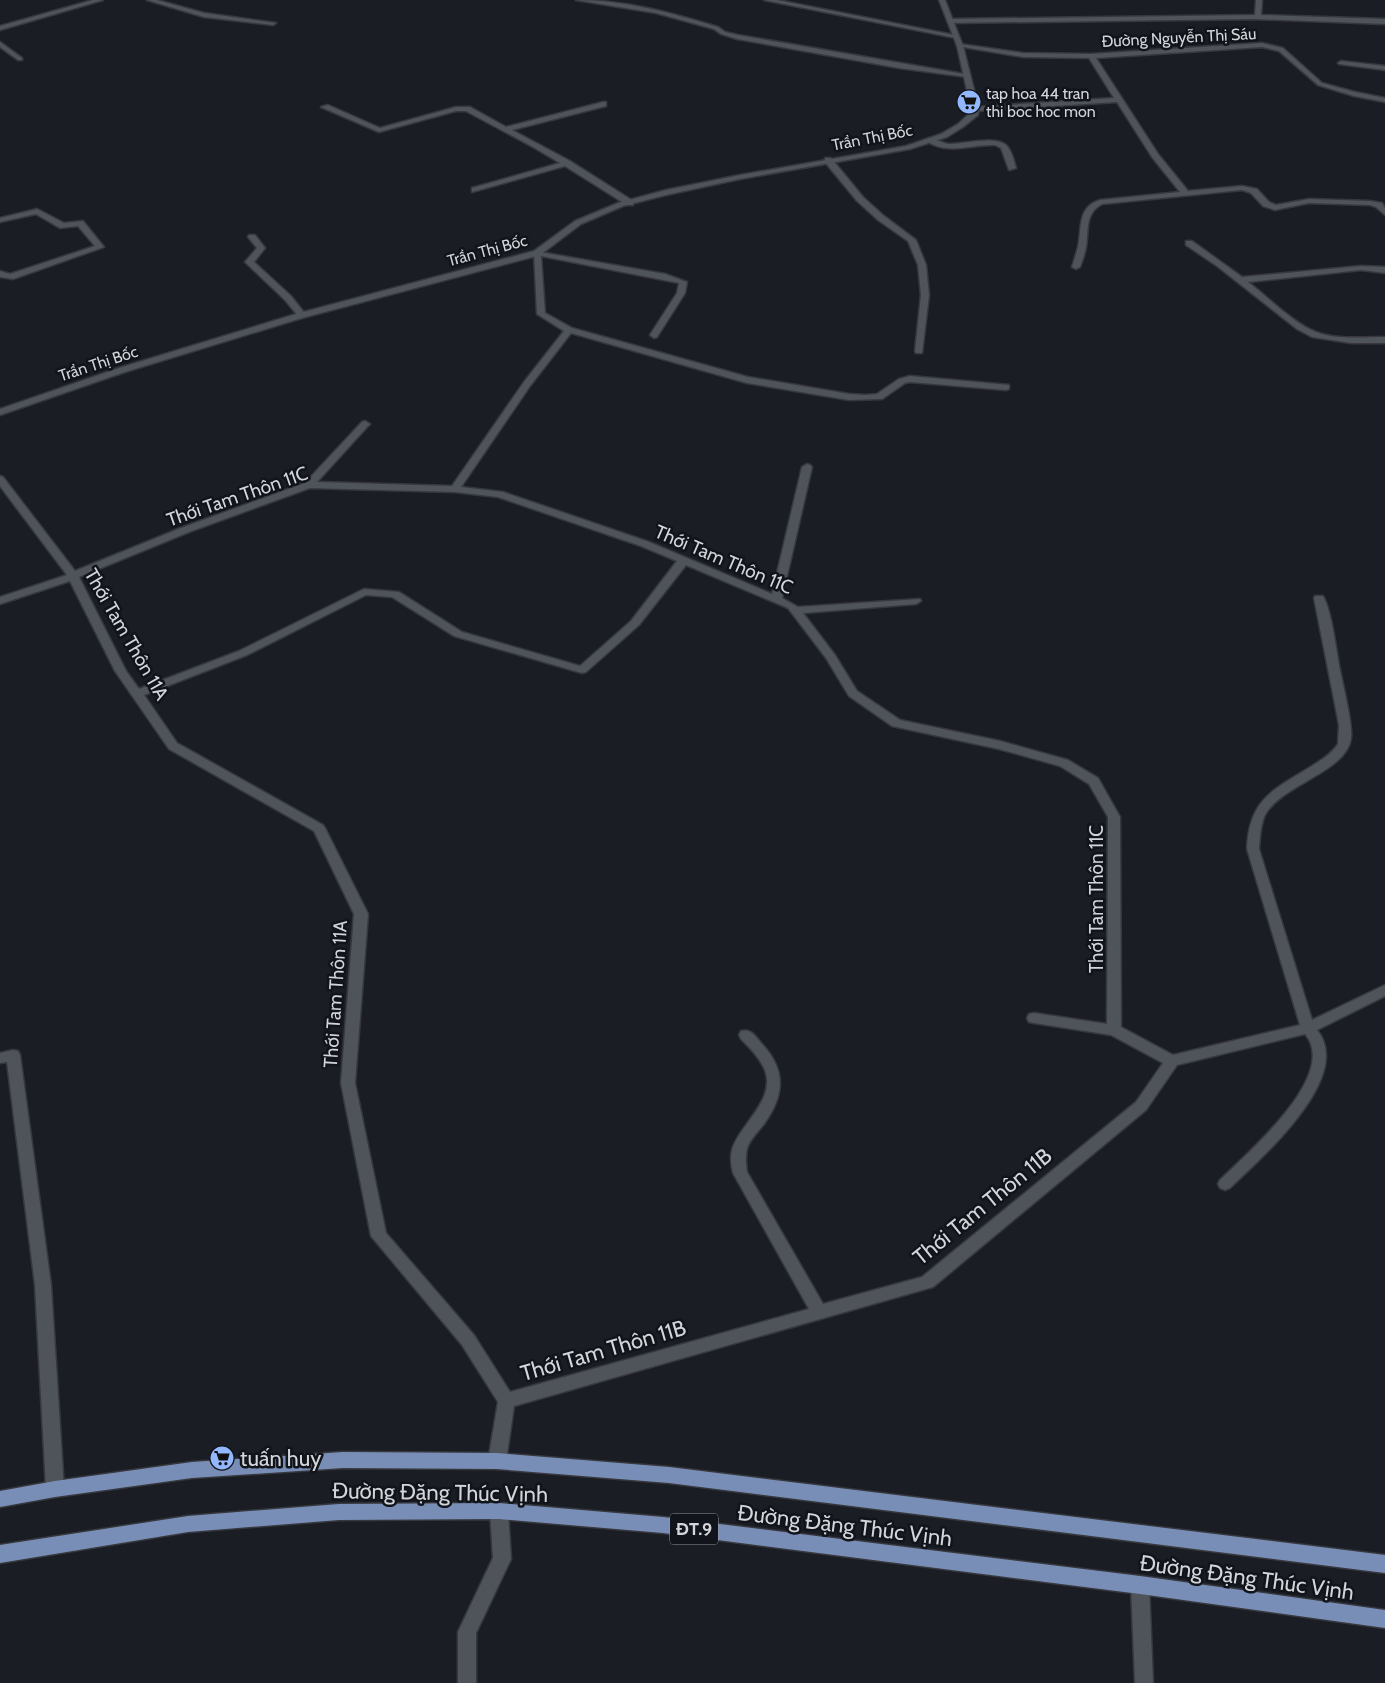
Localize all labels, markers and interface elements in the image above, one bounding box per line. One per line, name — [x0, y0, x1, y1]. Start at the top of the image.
street label: Đường Nguyễn Thị Sáu — [1101, 24, 1257, 51]
place label: tap hoa 44 tran thi boc hoc mon — [986, 84, 1096, 121]
supermarket icon: tap hoa 44 tran thi boc hoc mon — [956, 89, 982, 115]
street label: Trần Thị Bốc — [830, 120, 914, 155]
street label: Trần Thị Bốc — [445, 231, 529, 270]
street label: Trần Thị Bốc — [56, 342, 140, 385]
street label: Thới Tam Thôn 11C — [164, 461, 311, 531]
street label: Thới Tam Thôn 11C — [651, 520, 797, 599]
street label: Thới Tam Thôn 11A — [80, 564, 174, 704]
street label: Thới Tam Thôn 11C — [1085, 825, 1108, 973]
street label: Thới Tam Thôn 11A — [319, 919, 352, 1069]
street label: Thới Tam Thôn 11B — [907, 1142, 1057, 1271]
street label: Thới Tam Thôn 11B — [517, 1314, 689, 1387]
supermarket icon: tuấn huy — [209, 1445, 235, 1471]
place label: tuấn huy — [240, 1445, 321, 1472]
street label: Đường Đặng Thúc Vịnh — [332, 1477, 548, 1508]
street label: Đường Đặng Thúc Vịnh — [736, 1499, 954, 1552]
road number: ĐT.9 — [670, 1514, 718, 1545]
street label: Đường Đặng Thúc Vịnh — [1138, 1549, 1356, 1606]

